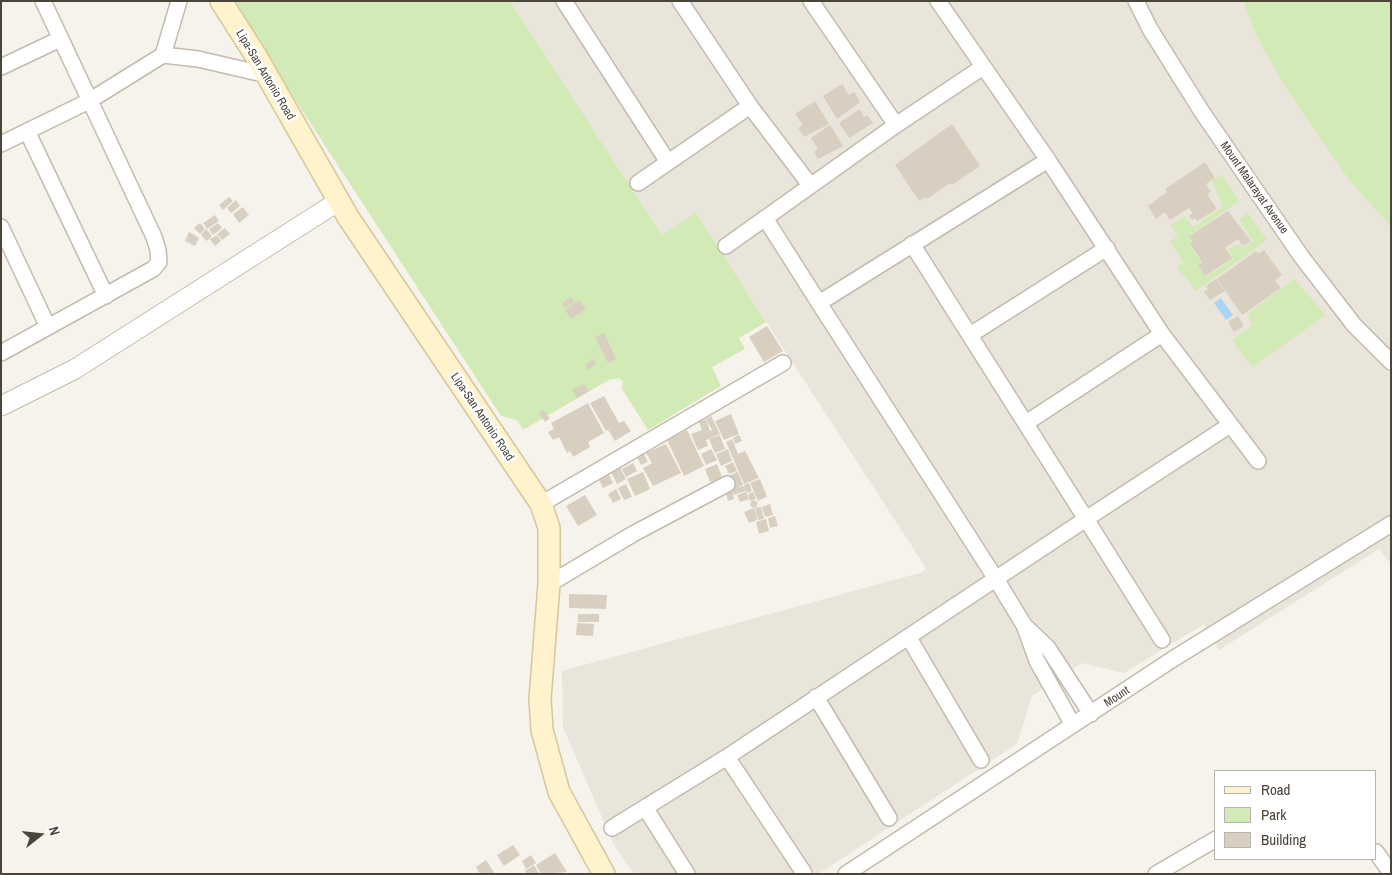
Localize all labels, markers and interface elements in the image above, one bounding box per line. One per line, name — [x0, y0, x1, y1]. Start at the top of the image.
street label: Lipa-San Antonio Road — [232, 27, 298, 123]
street label: Mount Malarayat Avenue — [1217, 139, 1291, 237]
street label: Lipa-San Antonio Road — [447, 370, 517, 464]
street label: Mount — [1102, 684, 1132, 710]
legend — [1214, 770, 1377, 860]
text: Road — [1261, 779, 1290, 800]
text: Park — [1261, 804, 1286, 825]
north arrow — [15, 810, 65, 860]
text: N — [45, 824, 64, 837]
text: Building — [1261, 829, 1306, 850]

